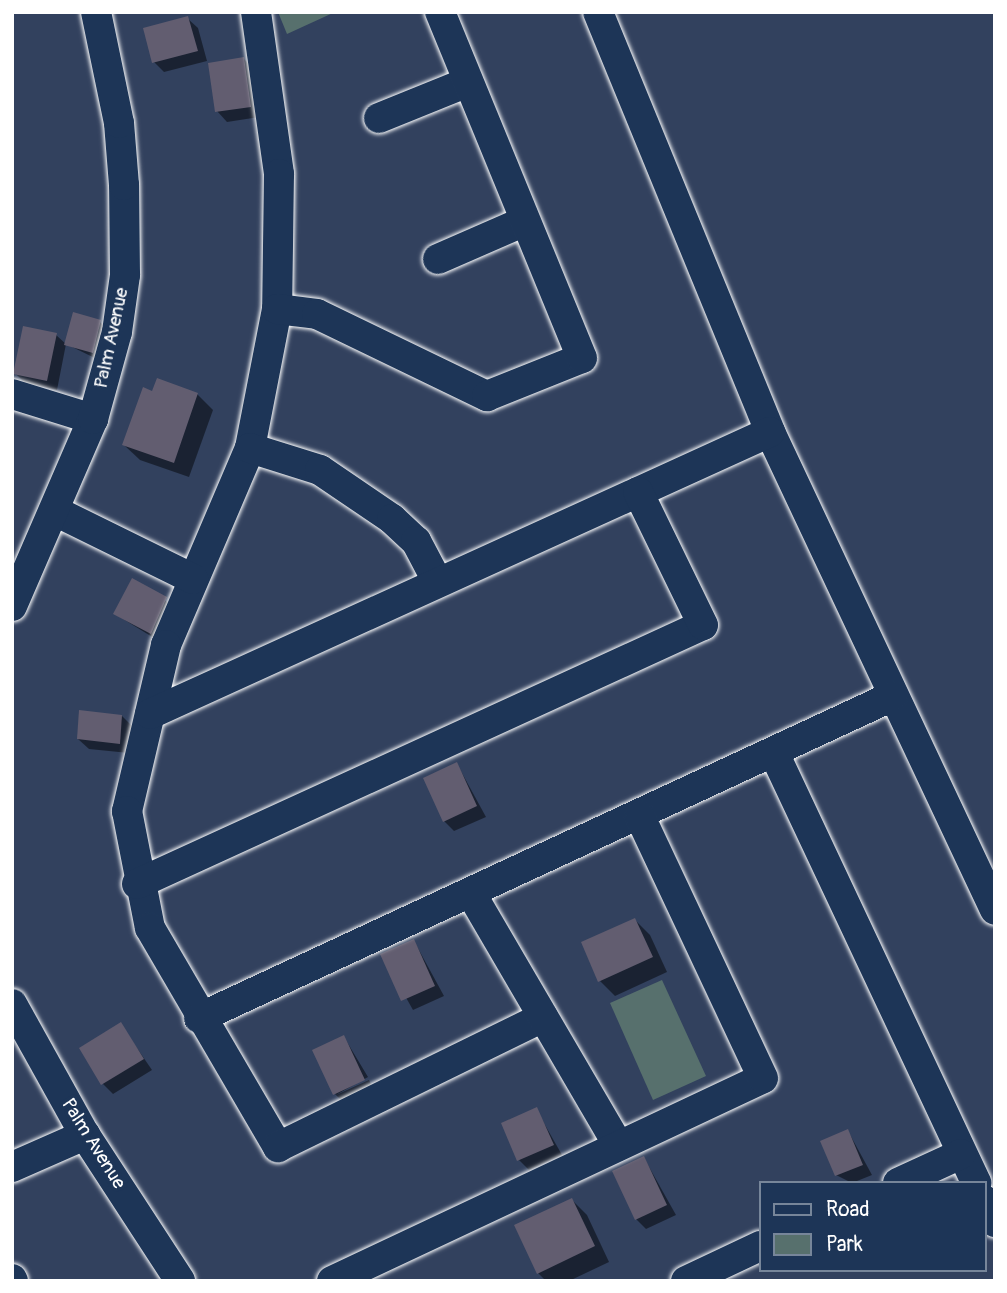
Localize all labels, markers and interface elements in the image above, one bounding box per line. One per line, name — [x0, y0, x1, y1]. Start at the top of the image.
street label: Palm Avenue — [90, 286, 134, 390]
street label: Palm Avenue — [56, 1095, 130, 1193]
legend — [758, 1181, 986, 1272]
text: Road — [826, 1196, 870, 1223]
text: Park — [826, 1231, 863, 1258]

